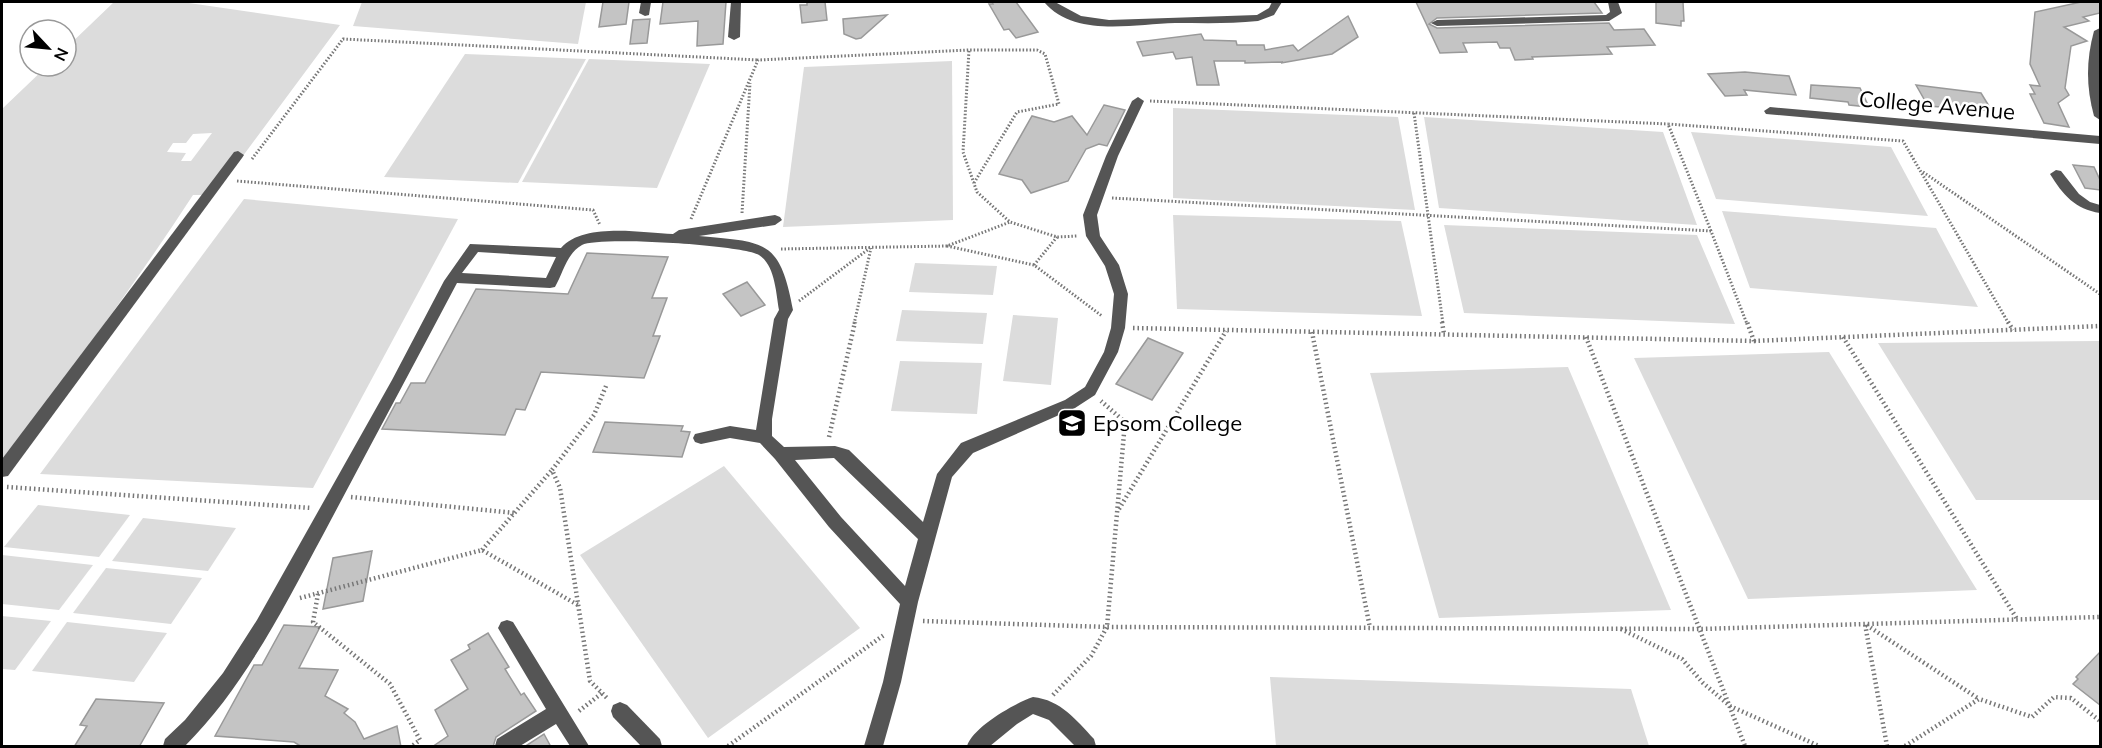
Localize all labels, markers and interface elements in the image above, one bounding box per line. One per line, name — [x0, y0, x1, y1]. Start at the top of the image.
north arrow — [18, 18, 78, 78]
text: N — [50, 45, 73, 64]
street label: College Avenue — [1858, 84, 2016, 126]
school or university icon: Epsom College — [1056, 407, 1088, 439]
place label: Epsom College — [1093, 409, 1242, 437]

